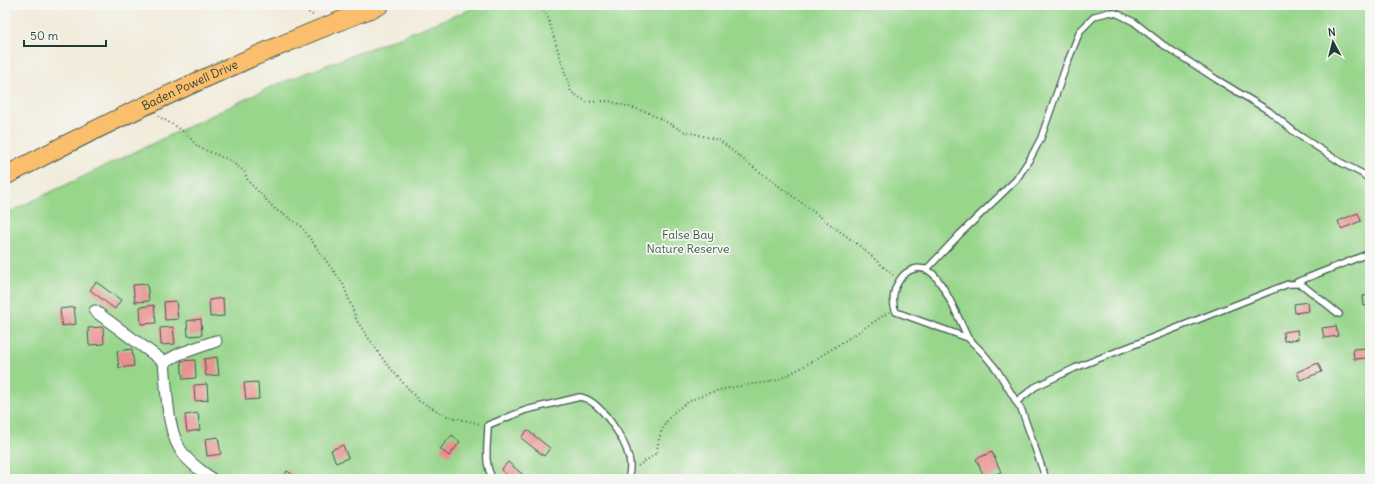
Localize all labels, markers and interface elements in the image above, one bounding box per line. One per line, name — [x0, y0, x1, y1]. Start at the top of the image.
scale bar — [24, 22, 106, 48]
north arrow — [1313, 22, 1353, 62]
text: N — [1327, 25, 1336, 39]
text: 50 m — [30, 28, 59, 43]
street label: Baden Powell Drive — [139, 56, 240, 113]
park label: False Bay Nature Reserve — [647, 227, 729, 256]

